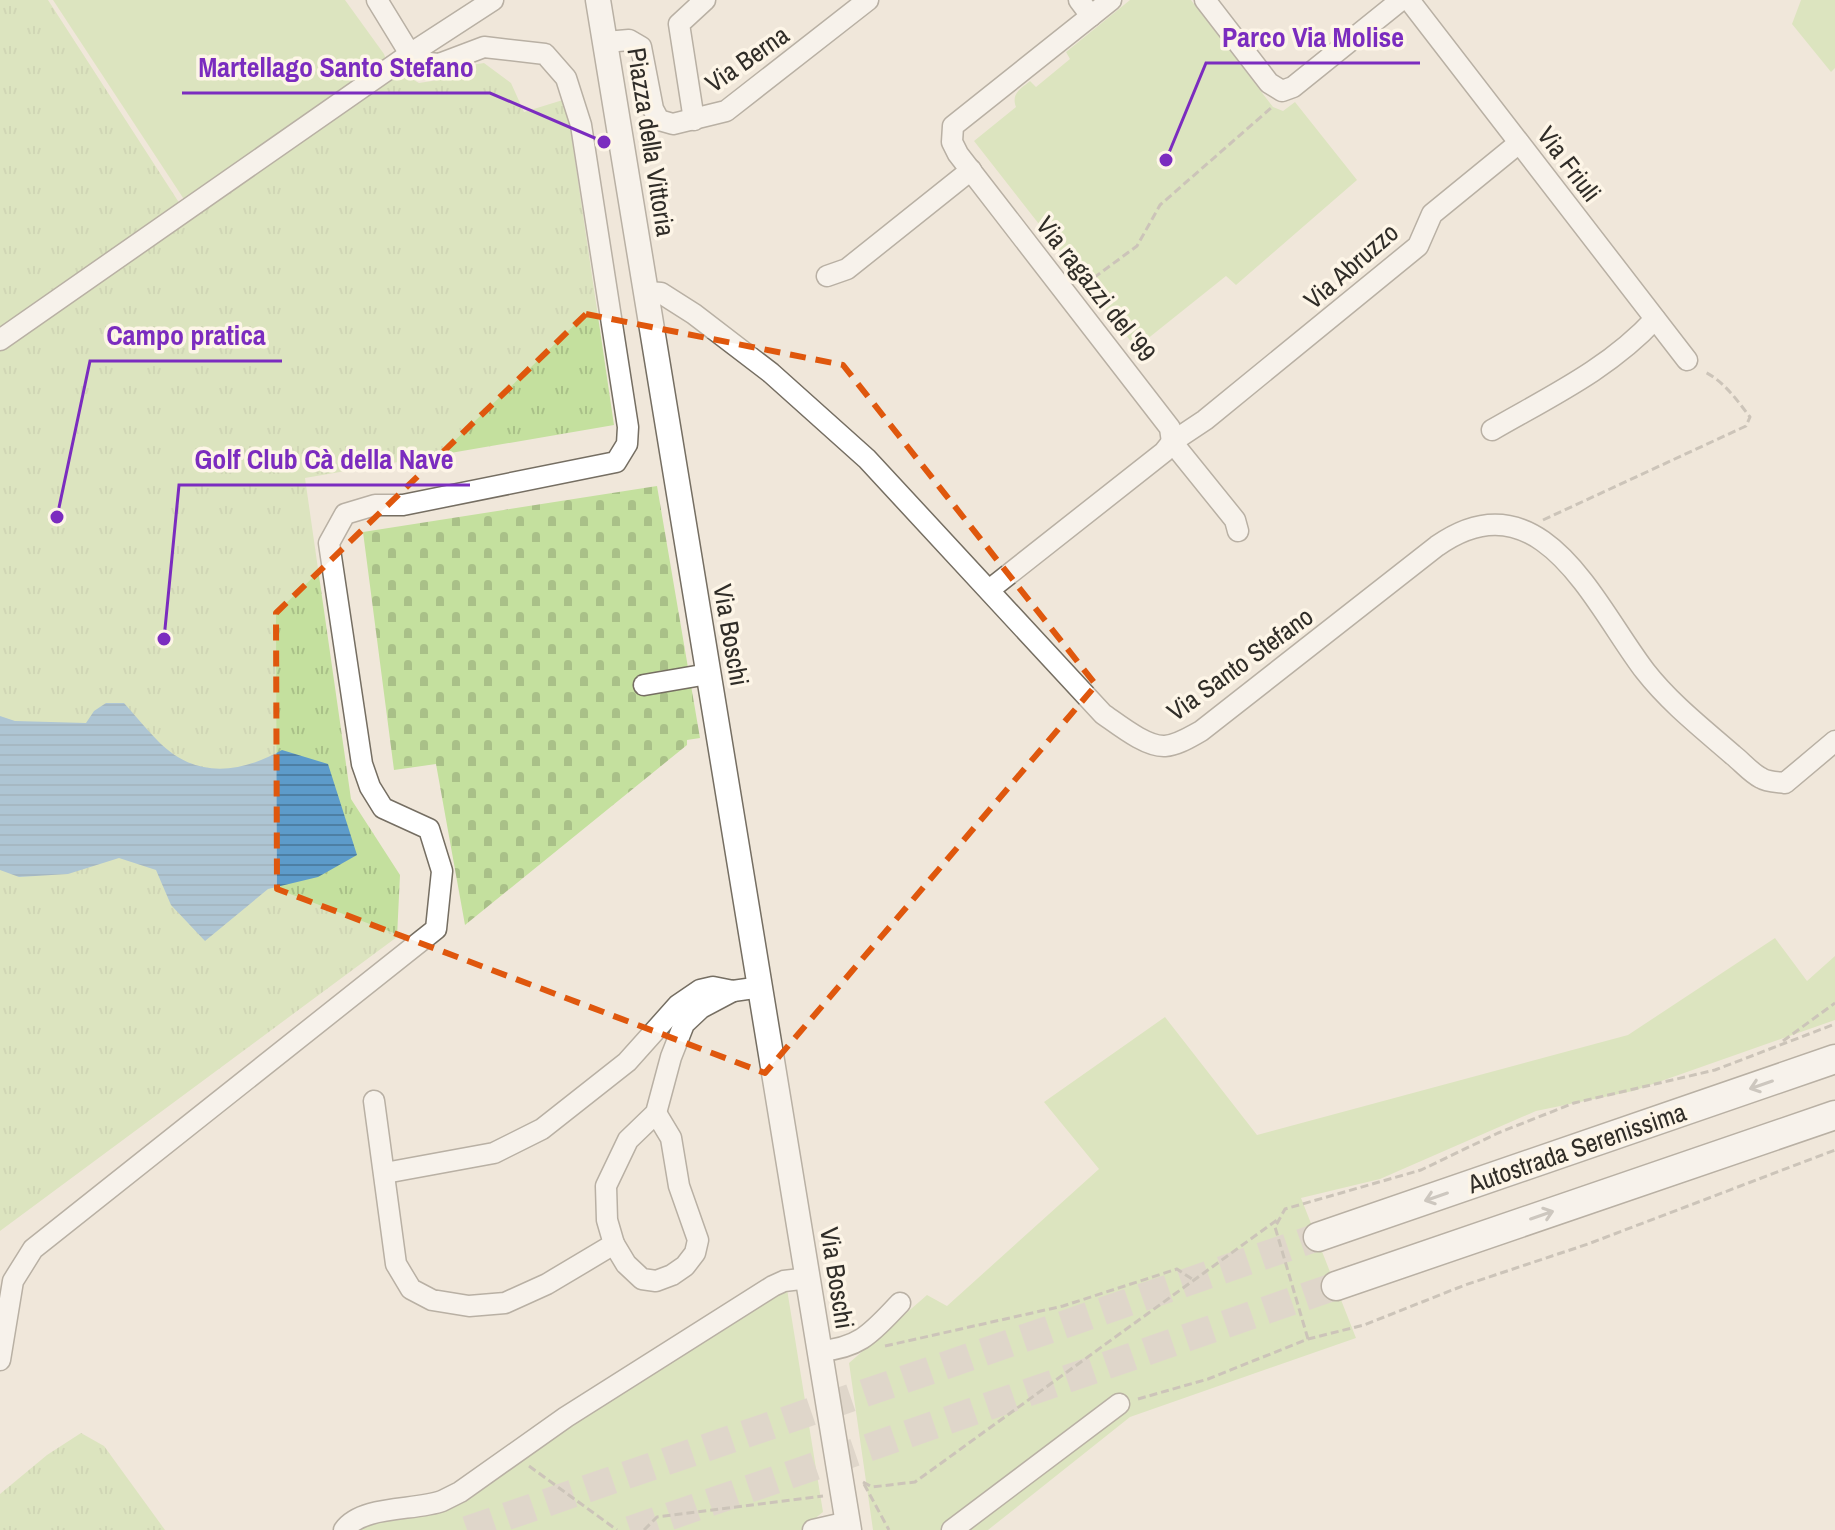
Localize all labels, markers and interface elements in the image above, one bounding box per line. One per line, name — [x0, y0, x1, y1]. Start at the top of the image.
callout: Parco Via Molise — [1206, 11, 1420, 63]
street label: Via Berna — [698, 17, 796, 100]
text: Parco Via Molise — [1222, 18, 1404, 56]
callout: Martellago Santo Stefano — [182, 41, 490, 93]
street label: Piazza della Vittoria — [619, 45, 684, 239]
text: Martellago Santo Stefano — [198, 48, 474, 86]
street label: Via Friuli — [1530, 119, 1609, 209]
street label: Via ragazzi del '99 — [1029, 209, 1164, 369]
street label: Via Abruzzo — [1296, 215, 1405, 316]
callout: Campo pratica — [90, 309, 282, 361]
text: Campo pratica — [106, 316, 266, 354]
callout: Golf Club Cà della Nave — [179, 433, 470, 485]
text: Golf Club Cà della Nave — [194, 440, 454, 478]
street label: Via Boschi — [705, 581, 758, 689]
street label: Via Santo Stefano — [1160, 599, 1320, 729]
one-way arrow — [1749, 1078, 1774, 1093]
street label: Autostrada Serenissima — [1462, 1094, 1691, 1202]
one-way arrow — [1424, 1190, 1449, 1205]
one-way arrow — [1529, 1207, 1554, 1222]
street label: Via Boschi — [812, 1224, 863, 1331]

